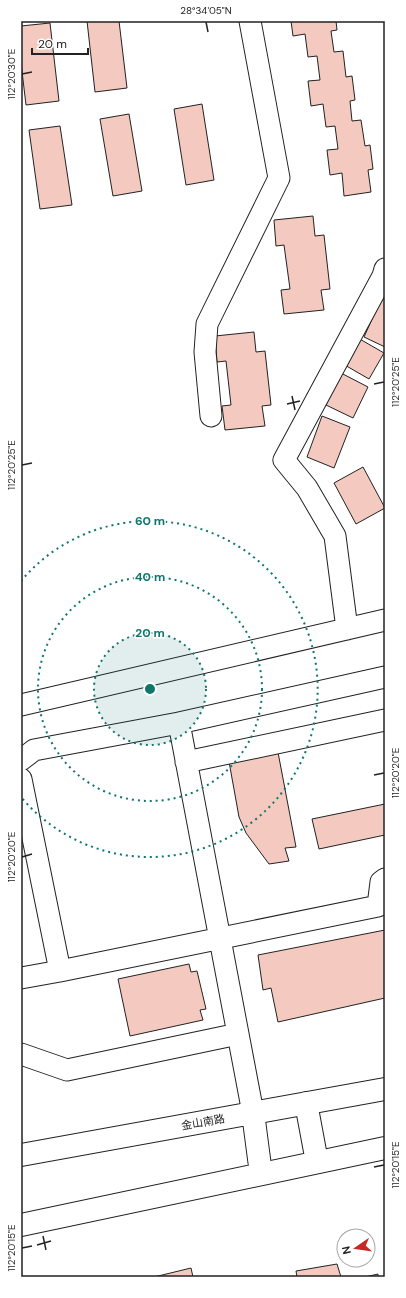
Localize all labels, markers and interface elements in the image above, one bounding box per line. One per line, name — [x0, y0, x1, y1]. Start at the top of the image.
text: 28°34'05"N — [180, 4, 232, 17]
scale bar — [32, 30, 88, 56]
text: 20 m — [38, 36, 67, 52]
text: 112°20'30"E — [5, 48, 18, 99]
text: 112°20'25"E — [389, 357, 402, 407]
text: 112°20'25"E — [5, 440, 18, 490]
text: 60 m — [135, 513, 165, 529]
text: 40 m — [135, 569, 165, 585]
text: 20 m — [135, 625, 165, 641]
centre of rings — [143, 682, 157, 696]
text: 112°20'20"E — [389, 747, 402, 798]
text: 112°20'20"E — [5, 831, 18, 882]
street label: 金山南路 — [180, 1111, 226, 1133]
text: 112°20'15"E — [389, 1141, 402, 1189]
text: 112°20'15"E — [5, 1224, 18, 1272]
north arrow — [336, 1228, 376, 1268]
text: N — [339, 1245, 354, 1256]

